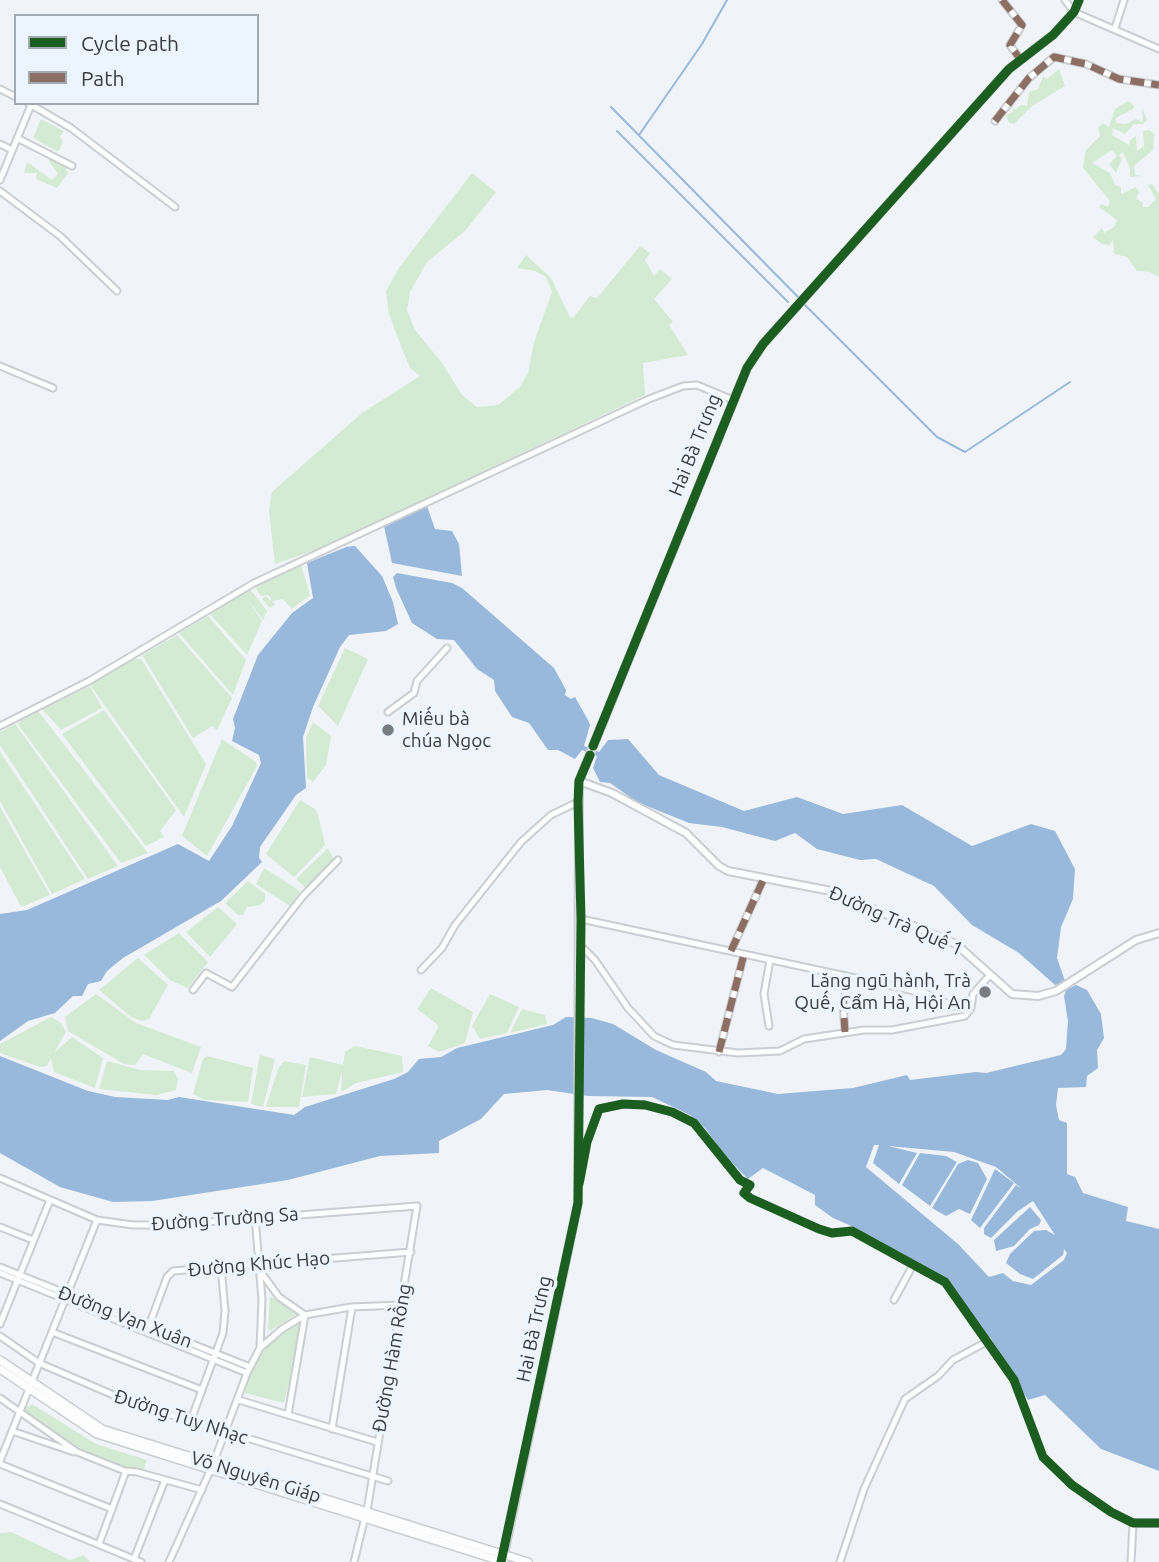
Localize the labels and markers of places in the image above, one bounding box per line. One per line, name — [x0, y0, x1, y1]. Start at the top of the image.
place label: Miếu bà chúa Ngọc — [402, 708, 491, 752]
marker: Miếu bà chúa Ngọc — [380, 722, 396, 738]
place label: Lăng ngũ hành, Trà Quế, Cẩm Hà, Hội An — [794, 970, 971, 1014]
marker: Lăng ngũ hành, Trà Quế, Cẩm Hà, Hội An — [977, 984, 993, 1000]

